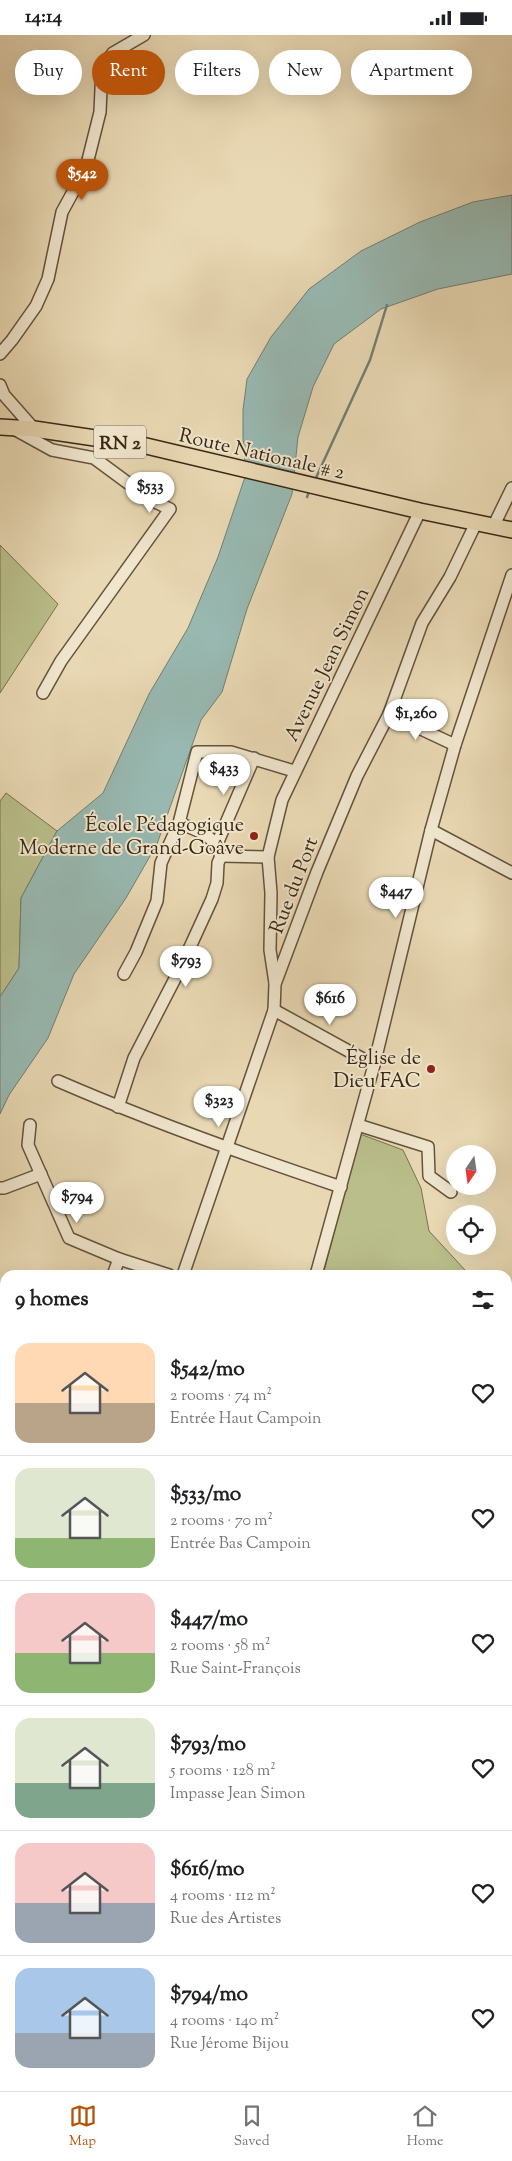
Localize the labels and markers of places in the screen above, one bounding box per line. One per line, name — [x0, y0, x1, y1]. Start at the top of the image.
pin: $542 — [52, 159, 112, 201]
pin: $533 — [120, 471, 180, 514]
pin: $1,260 — [375, 699, 457, 741]
pin: $433 — [194, 753, 254, 796]
place label: École Pédagogique Moderne de Grand-Goâve — [19, 811, 244, 864]
marker: École Pédagogique Moderne de Grand-Goâve — [248, 830, 260, 842]
pin: $447 — [366, 877, 426, 919]
pin: $793 — [156, 945, 216, 988]
pin: $616 — [300, 983, 360, 1026]
place label: Église de Dieu FAC — [333, 1044, 421, 1097]
marker: Église de Dieu FAC — [425, 1063, 437, 1075]
pin: $323 — [189, 1085, 249, 1128]
pin: $794 — [47, 1181, 107, 1224]

